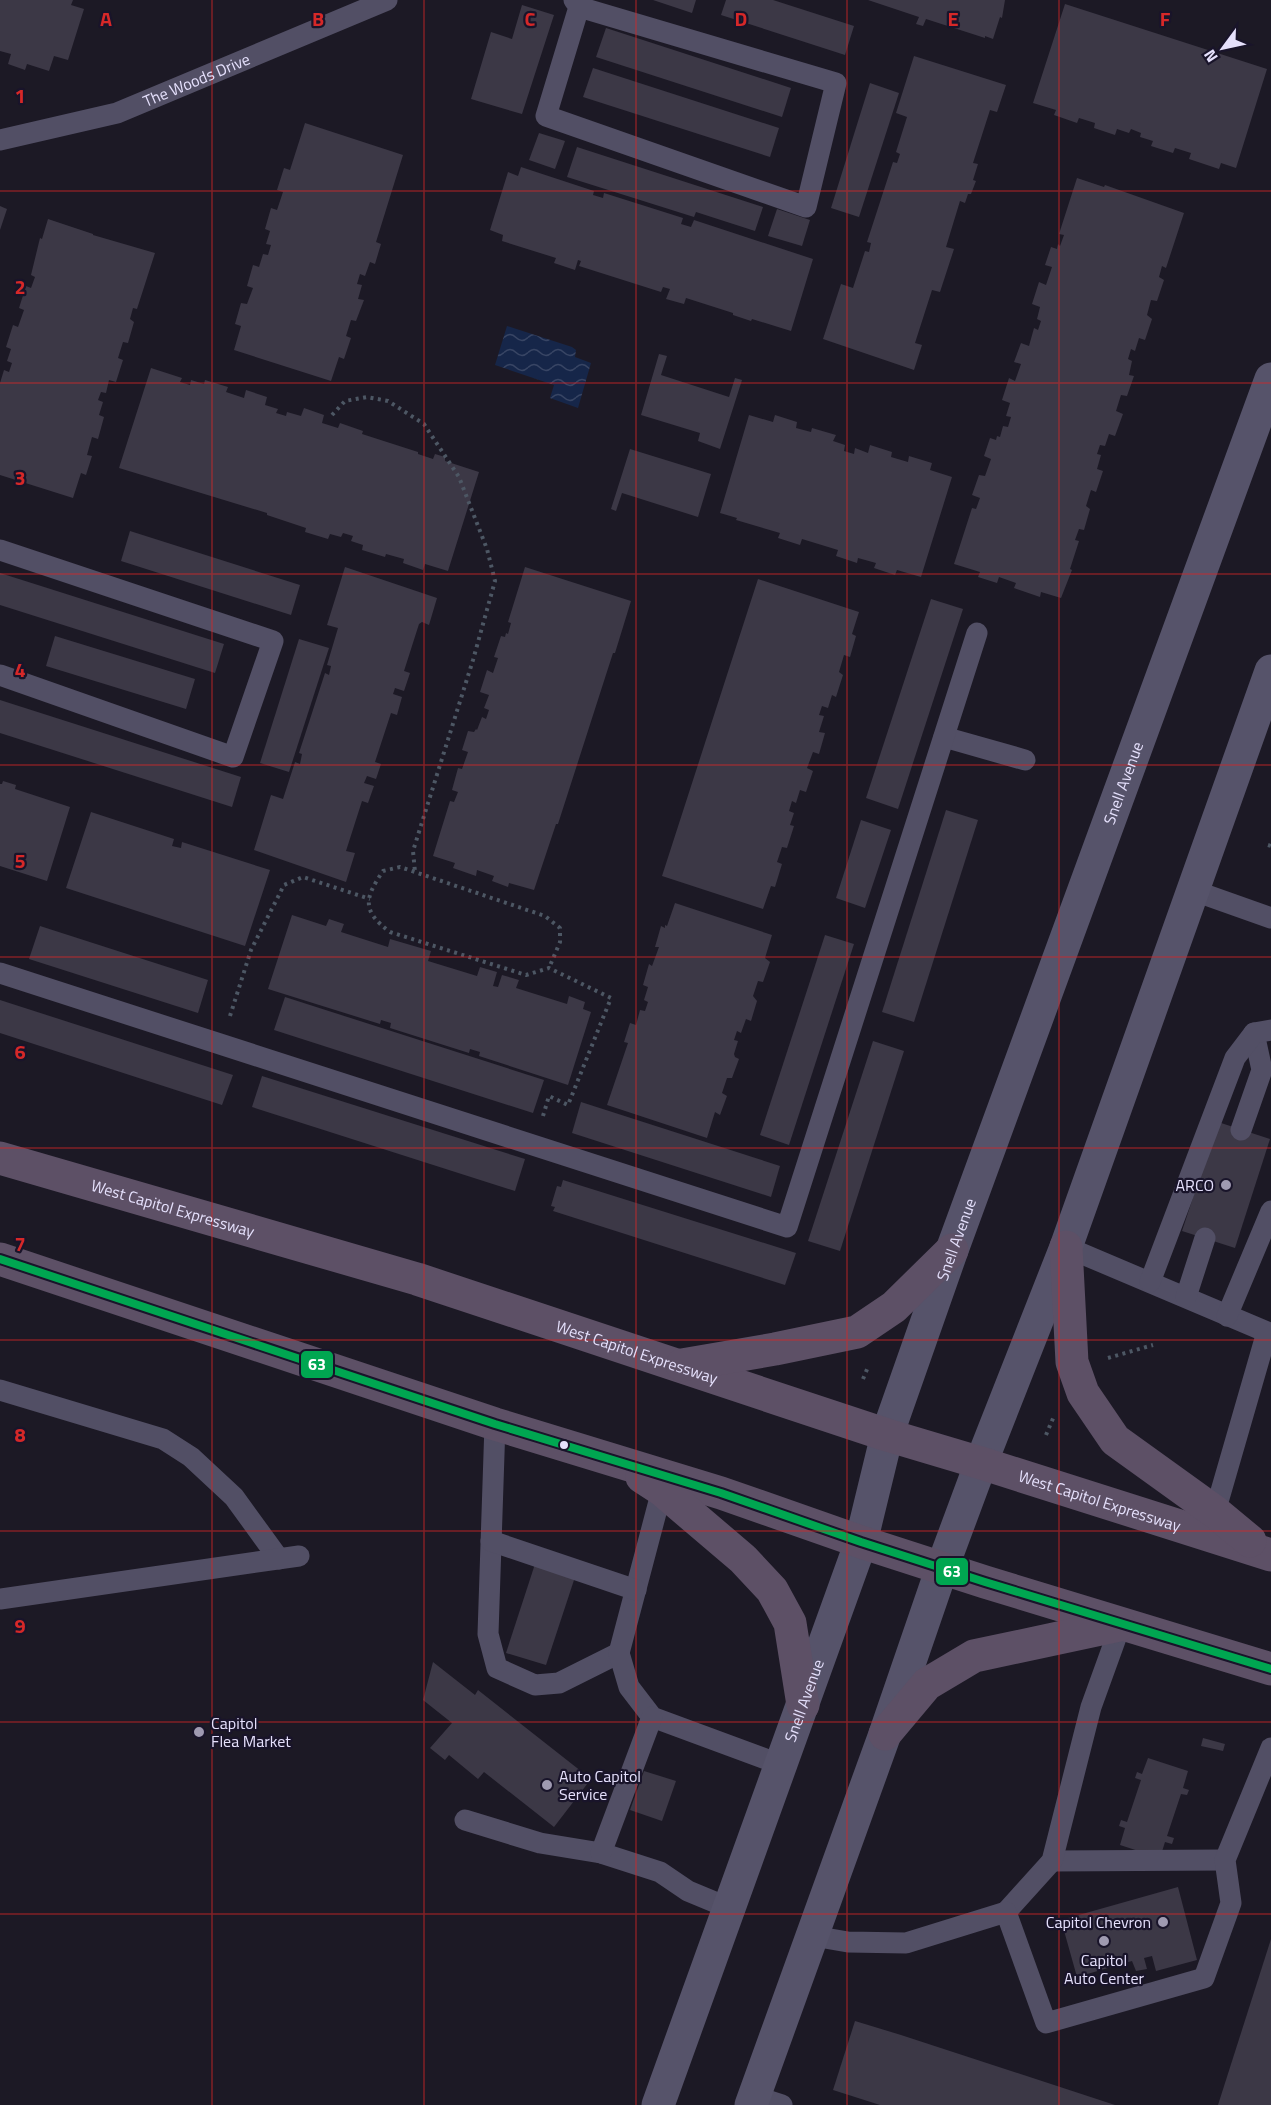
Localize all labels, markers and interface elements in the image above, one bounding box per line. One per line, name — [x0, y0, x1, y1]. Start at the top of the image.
text: A — [100, 3, 112, 34]
text: B — [312, 3, 324, 34]
text: C — [525, 3, 536, 34]
text: D — [735, 3, 747, 34]
text: E — [947, 3, 959, 34]
text: F — [1160, 3, 1171, 34]
north arrow — [1193, 18, 1253, 78]
text: N — [1197, 45, 1224, 67]
street label: The Woods Drive — [139, 47, 253, 113]
text: 1 — [14, 80, 26, 111]
text: 2 — [14, 271, 26, 302]
text: 3 — [14, 462, 26, 493]
text: 4 — [14, 654, 26, 685]
street label: Snell Avenue — [1097, 738, 1149, 828]
text: 5 — [14, 845, 26, 876]
text: 6 — [14, 1036, 26, 1067]
street label: West Capitol Expressway — [88, 1173, 258, 1243]
place label: ARCO — [1176, 1173, 1214, 1197]
marker: ARCO — [1219, 1178, 1233, 1192]
street label: Snell Avenue — [930, 1195, 982, 1284]
text: 7 — [14, 1228, 26, 1259]
street label: West Capitol Expressway — [553, 1314, 721, 1390]
line badge: 63 — [300, 1350, 334, 1379]
text: 63 — [308, 1352, 326, 1376]
text: 8 — [14, 1419, 26, 1450]
unlabelled marker — [558, 1439, 570, 1451]
street label: West Capitol Expressway — [1015, 1464, 1184, 1538]
line badge: 63 — [935, 1557, 969, 1586]
text: 63 — [943, 1559, 961, 1583]
text: 9 — [14, 1610, 26, 1641]
street label: Snell Avenue — [778, 1656, 830, 1745]
place label: Capitol Flea Market — [211, 1711, 291, 1753]
marker: Capitol Flea Market — [192, 1725, 206, 1739]
place label: Auto Capitol Service — [559, 1764, 641, 1806]
marker: Auto Capitol Service — [540, 1778, 554, 1792]
place label: Capitol Chevron — [1046, 1910, 1151, 1934]
marker: Capitol Chevron — [1156, 1915, 1170, 1929]
marker: Capitol Auto Center — [1097, 1934, 1111, 1948]
place label: Capitol Auto Center — [1064, 1948, 1144, 1990]

